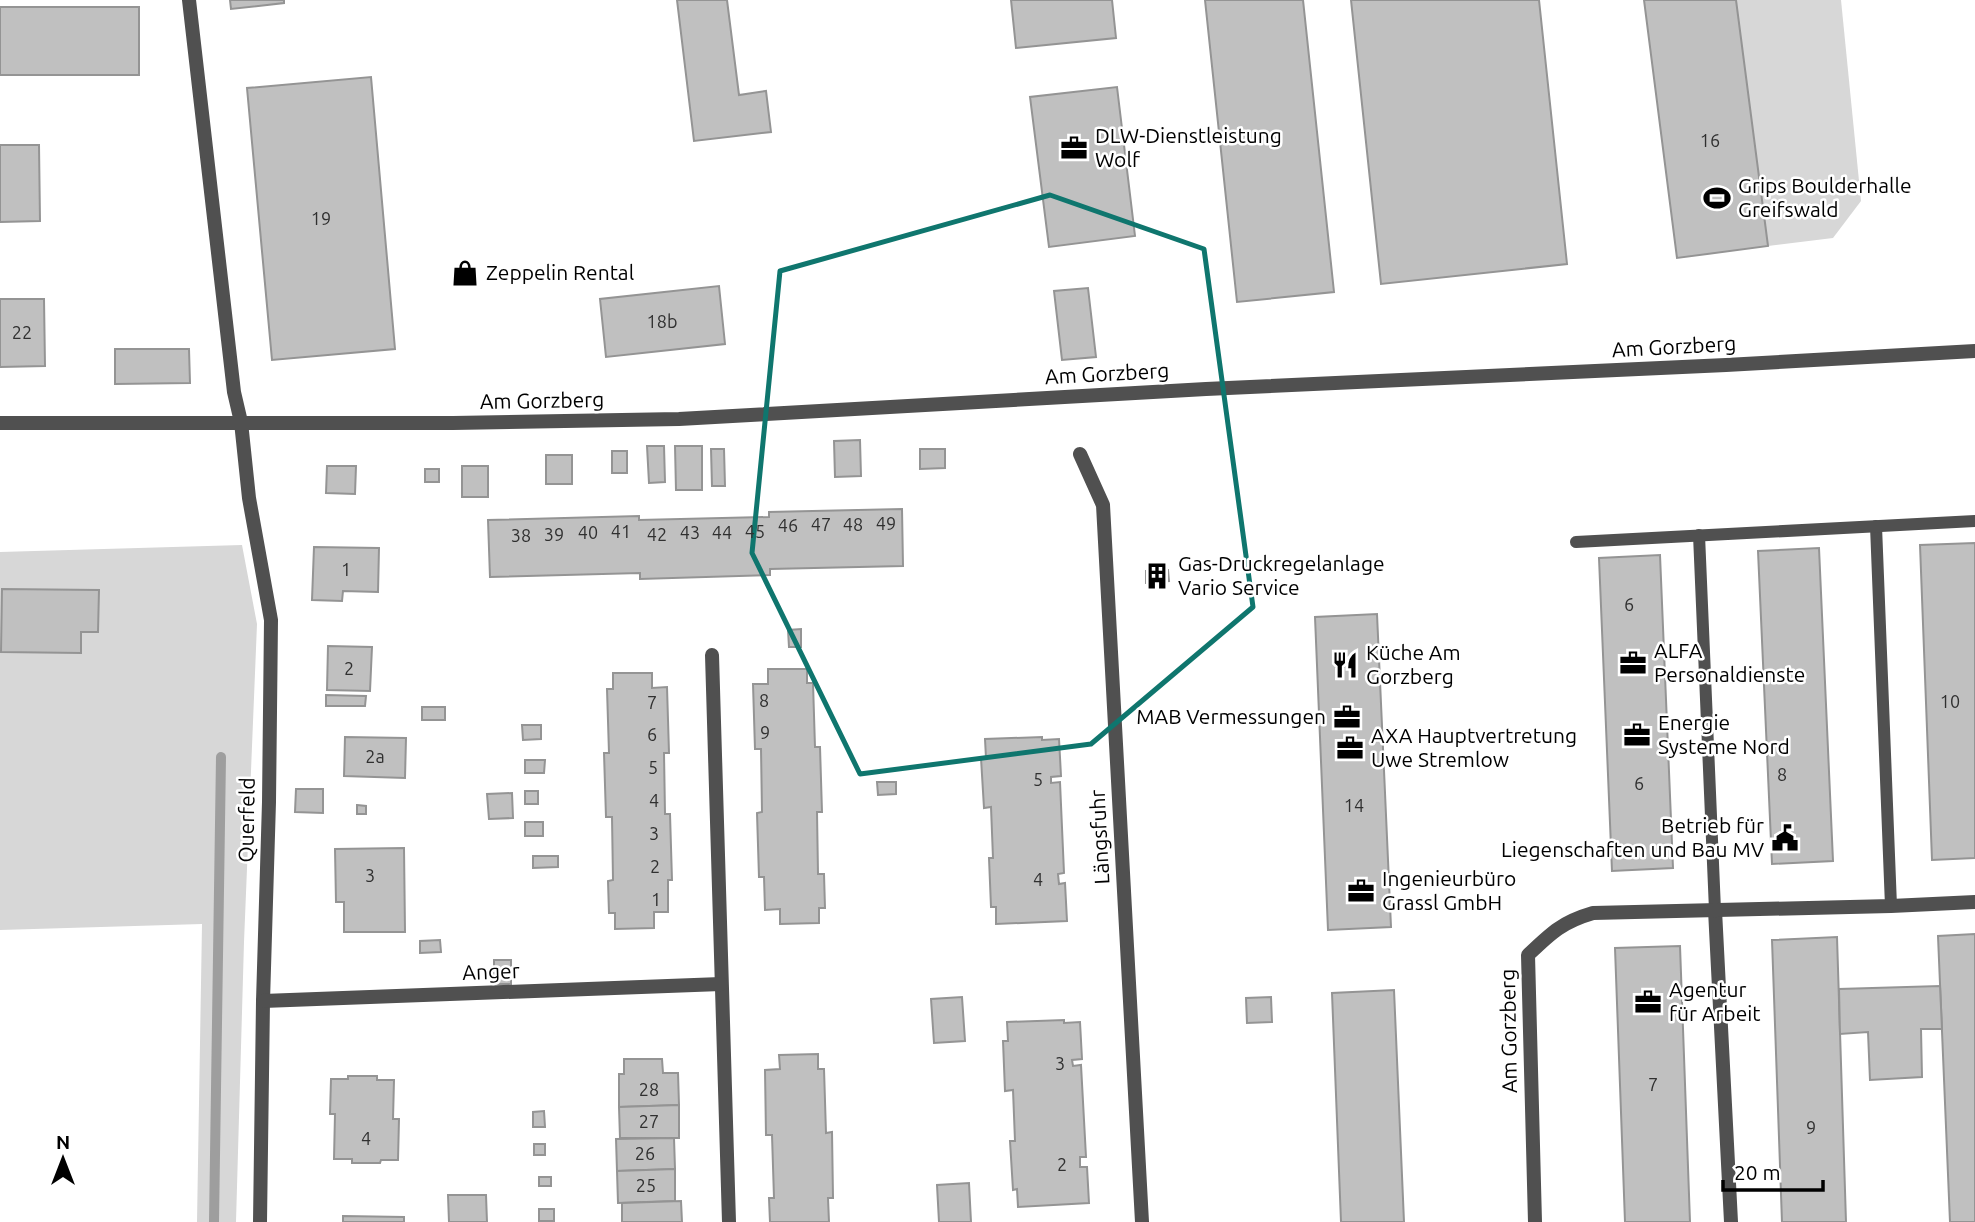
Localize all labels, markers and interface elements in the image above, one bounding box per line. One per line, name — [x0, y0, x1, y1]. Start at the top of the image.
place label: DLW-Dienstleistung Wolf — [1095, 123, 1282, 171]
house number: 16 — [1700, 130, 1720, 150]
office icon: DLW-Dienstleistung Wolf — [1059, 133, 1089, 163]
place label: Grips Boulderhalle Greifswald — [1738, 173, 1912, 221]
sports icon: Grips Boulderhalle Greifswald — [1702, 183, 1732, 213]
house number: 19 — [311, 208, 331, 228]
shop icon: Zeppelin Rental — [450, 258, 480, 288]
place label: Zeppelin Rental — [486, 260, 634, 284]
house number: 18b — [647, 311, 677, 331]
house number: 22 — [12, 322, 32, 342]
street label: Am Gorzberg — [1611, 331, 1737, 361]
street label: Am Gorzberg — [1044, 358, 1170, 388]
street label: Am Gorzberg — [480, 387, 604, 413]
house number: 49 — [876, 513, 896, 533]
house number: 47 — [811, 514, 831, 534]
house number: 48 — [843, 514, 863, 534]
house number: 46 — [778, 515, 798, 535]
house number: 41 — [611, 521, 631, 541]
house number: 45 — [745, 521, 765, 541]
house number: 40 — [578, 522, 598, 542]
house number: 43 — [680, 522, 700, 542]
house number: 44 — [712, 522, 732, 542]
house number: 39 — [544, 524, 564, 544]
house number: 42 — [647, 524, 667, 544]
house number: 38 — [511, 525, 531, 545]
place label: Gas-Druckregelanlage Vario Service — [1178, 551, 1385, 599]
house number: 1 — [341, 559, 351, 579]
building icon: Gas-Druckregelanlage Vario Service — [1142, 561, 1172, 591]
house number: 6 — [1624, 594, 1634, 614]
place label: ALFA Personaldienste — [1654, 638, 1805, 686]
place label: Küche Am Gorzberg — [1366, 640, 1461, 688]
office icon: ALFA Personaldienste — [1618, 648, 1648, 678]
restaurant icon: Küche Am Gorzberg — [1330, 650, 1360, 680]
house number: 2 — [344, 658, 354, 678]
house number: 8 — [759, 690, 769, 710]
house number: 10 — [1940, 691, 1960, 711]
house number: 7 — [647, 692, 657, 712]
office icon: MAB Vermessungen — [1332, 702, 1362, 732]
place label: MAB Vermessungen — [1136, 704, 1326, 728]
place label: Energie Systeme Nord — [1658, 710, 1790, 758]
office icon: Energie Systeme Nord — [1622, 720, 1652, 750]
house number: 9 — [760, 722, 770, 742]
place label: AXA Hauptvertretung Uwe Stremlow — [1371, 723, 1577, 771]
house number: 6 — [647, 724, 657, 744]
office icon: AXA Hauptvertretung Uwe Stremlow — [1335, 733, 1365, 763]
house number: 2a — [365, 746, 385, 766]
house number: 5 — [648, 757, 658, 777]
house number: 8 — [1777, 764, 1787, 784]
house number: 5 — [1033, 769, 1043, 789]
house number: 6 — [1634, 773, 1644, 793]
street label: Querfeld — [233, 777, 259, 863]
street label: Längsfuhr — [1085, 789, 1113, 885]
house number: 4 — [649, 790, 659, 810]
house number: 14 — [1344, 795, 1364, 815]
place label: Betrieb für Liegenschaften und Bau MV — [1501, 813, 1765, 861]
house number: 3 — [649, 823, 659, 843]
public building icon: Betrieb für Liegenschaften und Bau MV — [1770, 823, 1800, 853]
house number: 2 — [650, 856, 660, 876]
house number: 3 — [365, 865, 375, 885]
place label: Ingenieurbüro Grassl GmbH — [1382, 866, 1516, 914]
house number: 4 — [1033, 869, 1043, 889]
office icon: Ingenieurbüro Grassl GmbH — [1346, 876, 1376, 906]
house number: 1 — [651, 889, 661, 909]
street label: Anger — [462, 958, 520, 984]
street label: Am Gorzberg — [1495, 969, 1521, 1093]
place label: Agentur für Arbeit — [1669, 977, 1761, 1025]
office icon: Agentur für Arbeit — [1633, 987, 1663, 1017]
house number: 3 — [1055, 1053, 1065, 1073]
house number: 7 — [1648, 1074, 1658, 1094]
house number: 28 — [639, 1079, 659, 1099]
house number: 27 — [639, 1111, 659, 1131]
house number: 9 — [1806, 1117, 1816, 1137]
north arrow — [28, 1124, 98, 1194]
house number: 4 — [361, 1128, 371, 1148]
text: N — [56, 1131, 70, 1153]
house number: 26 — [635, 1143, 655, 1163]
scale bar — [1723, 1148, 1823, 1192]
house number: 2 — [1057, 1154, 1067, 1174]
text: 20 m — [1734, 1160, 1781, 1184]
house number: 25 — [636, 1175, 656, 1195]

